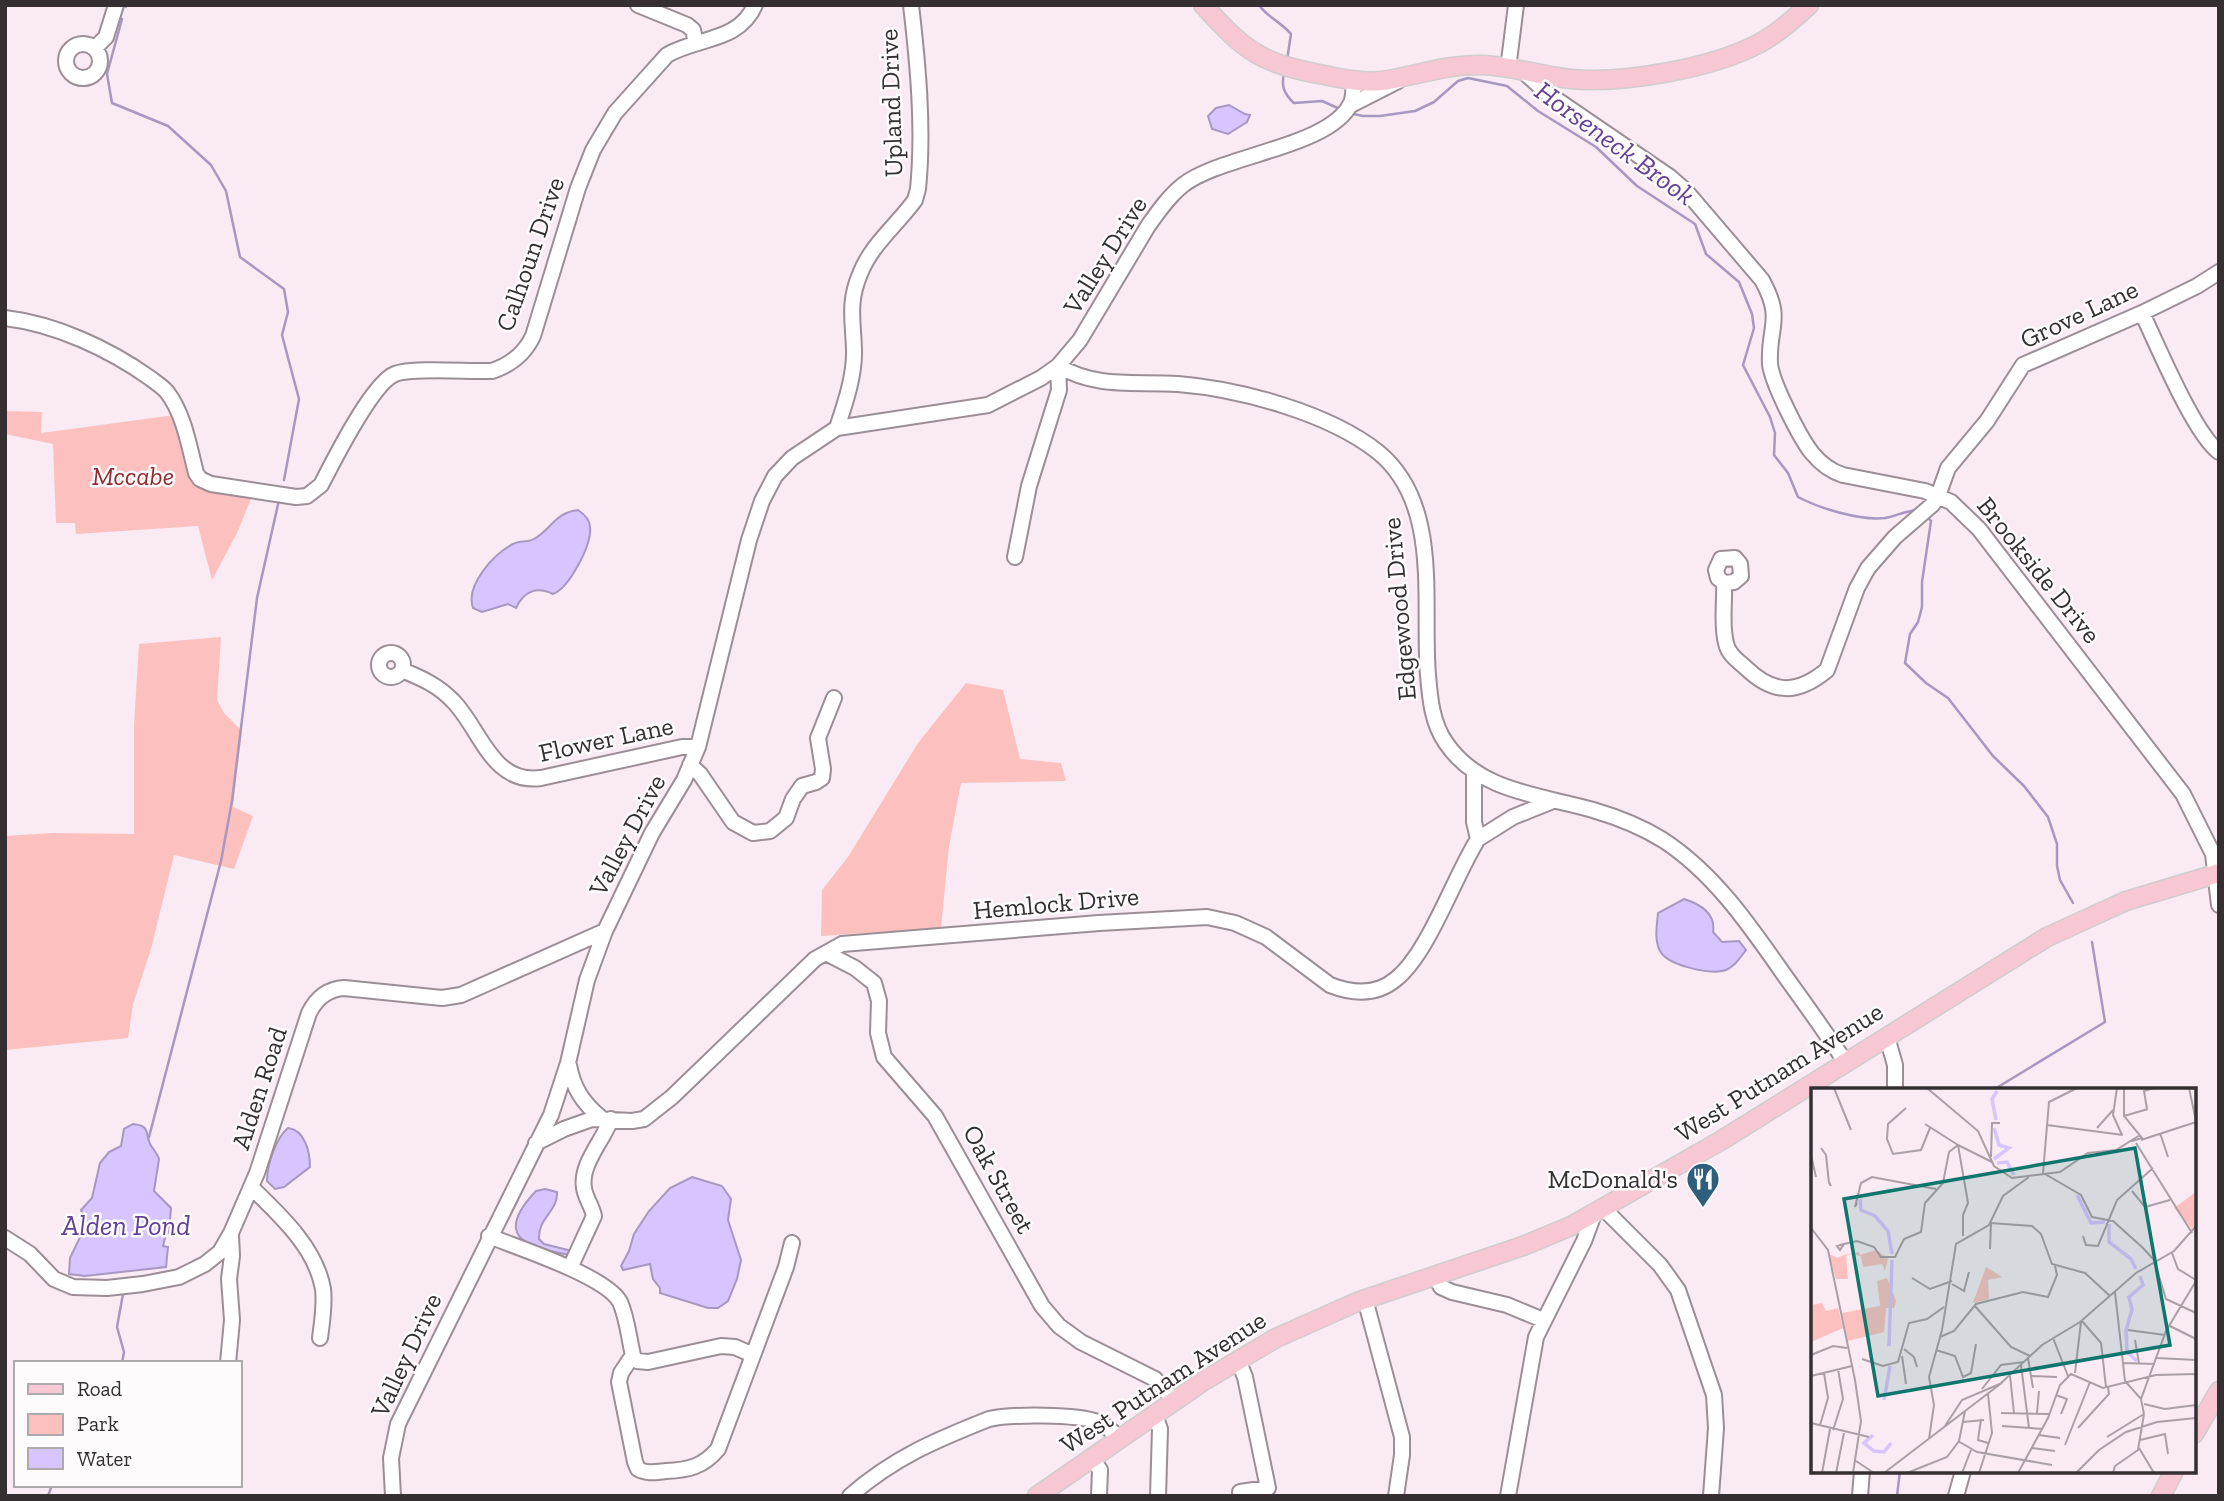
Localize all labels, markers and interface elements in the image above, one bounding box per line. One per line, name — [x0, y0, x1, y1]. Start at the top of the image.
street label: Upland Drive — [872, 28, 910, 178]
water label: Horseneck Brook — [1529, 74, 1701, 212]
street label: Calhoun Drive — [489, 173, 571, 335]
street label: Valley Drive — [1056, 190, 1154, 321]
street label: Grove Lane — [2015, 273, 2143, 355]
park label: Mccabe — [92, 460, 174, 492]
street label: Brookside Drive — [1970, 490, 2108, 650]
street label: Edgewood Drive — [1375, 516, 1423, 702]
street label: Flower Lane — [536, 709, 676, 769]
street label: Valley Drive — [581, 769, 672, 902]
street label: Hemlock Drive — [972, 880, 1140, 926]
street label: West Putnam Avenue — [1669, 995, 1889, 1149]
street label: Alden Road — [224, 1023, 294, 1153]
inset map — [1811, 1088, 2196, 1473]
street label: Oak Street — [956, 1119, 1042, 1239]
restaurant icon: McDonald's — [1684, 1160, 1722, 1209]
place label: McDonald's — [1548, 1163, 1678, 1195]
water label: Alden Pond — [60, 1209, 191, 1242]
street label: Valley Drive — [363, 1288, 449, 1423]
street label: West Putnam Avenue — [1054, 1304, 1272, 1460]
legend — [14, 1361, 242, 1487]
text: Road — [77, 1376, 123, 1401]
text: Park — [77, 1411, 119, 1436]
text: Water — [77, 1446, 132, 1471]

